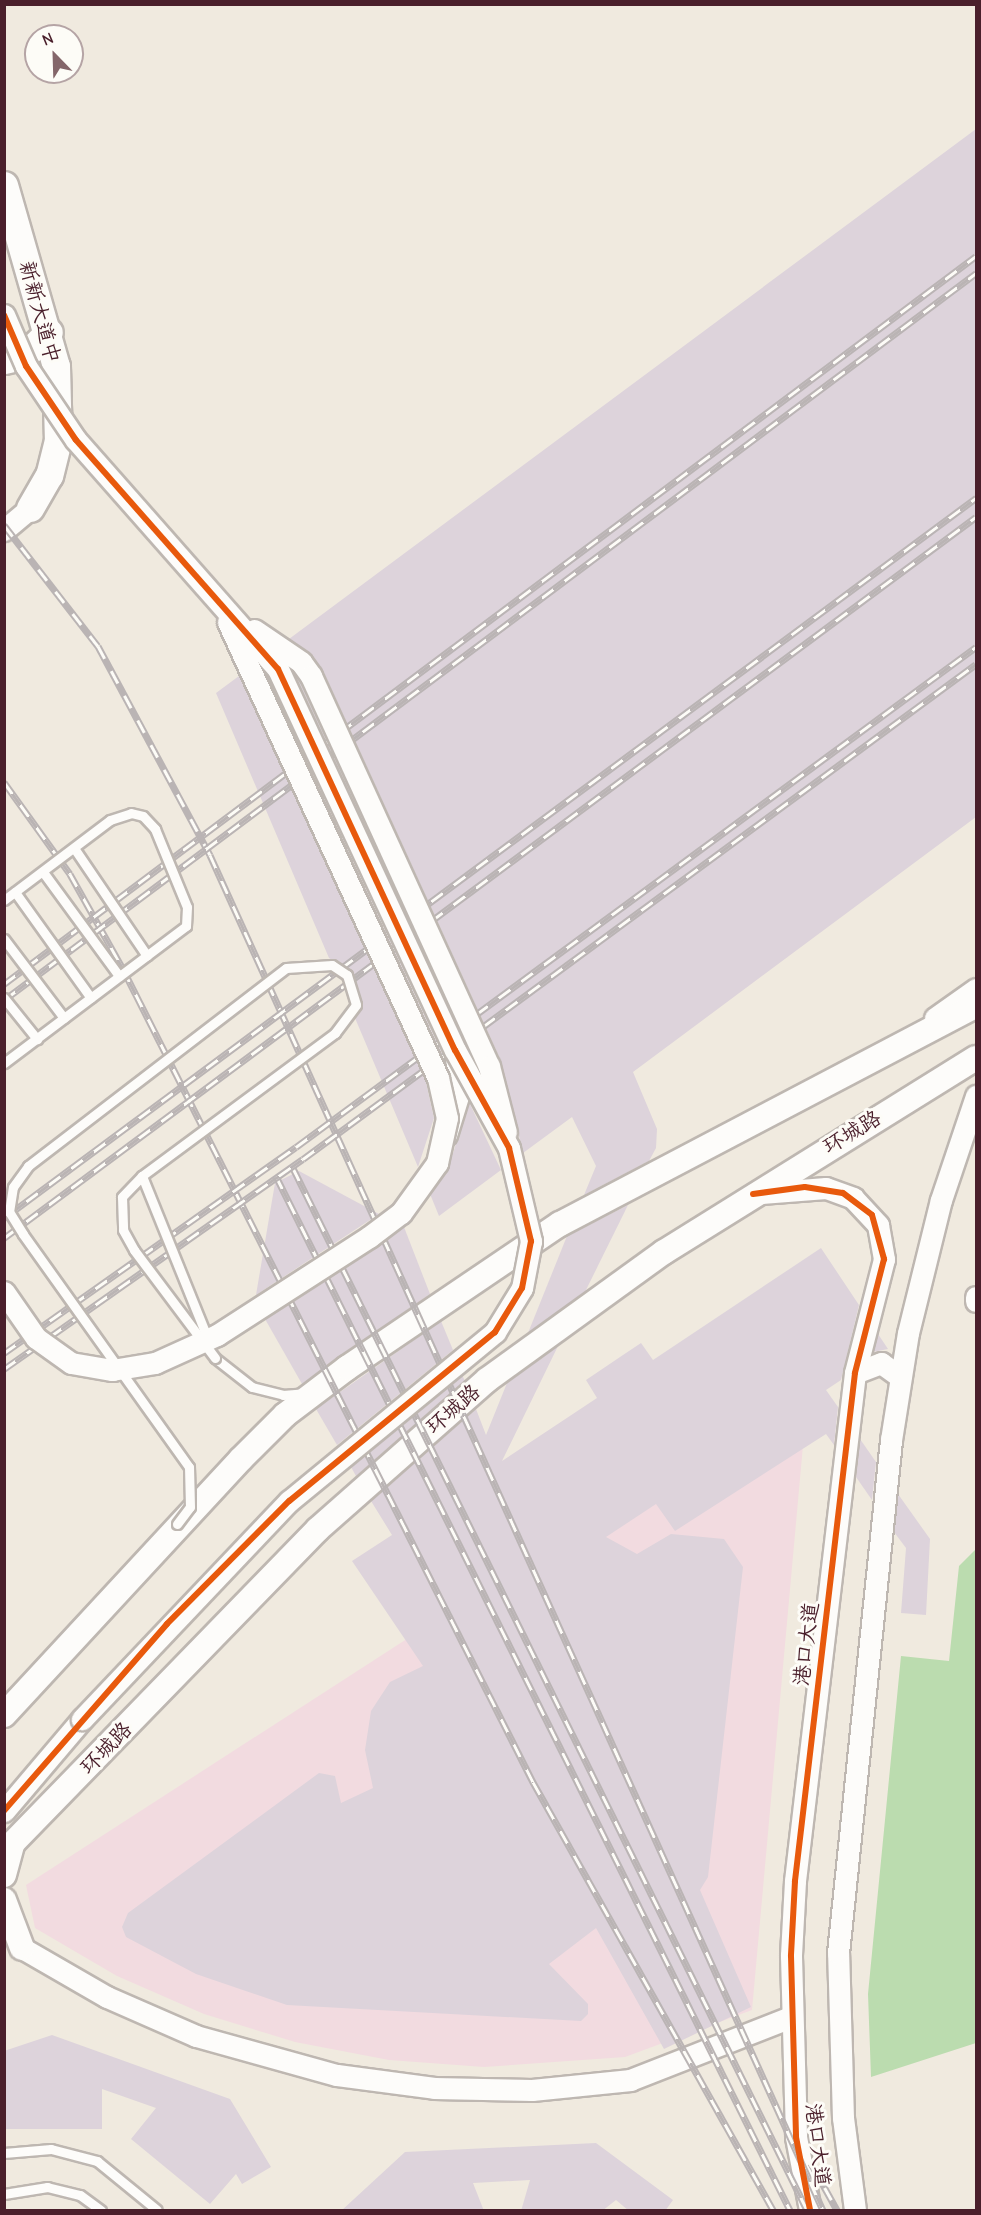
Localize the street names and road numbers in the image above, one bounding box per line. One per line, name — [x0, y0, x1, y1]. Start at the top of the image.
street label: 新新大道中 — [14, 258, 66, 366]
street label: 环城路 — [819, 1105, 885, 1159]
street label: 环城路 — [421, 1379, 485, 1439]
street label: 港口大道 — [788, 1601, 824, 1687]
street label: 环城路 — [75, 1717, 137, 1779]
street label: 港口大道 — [800, 2102, 836, 2188]

